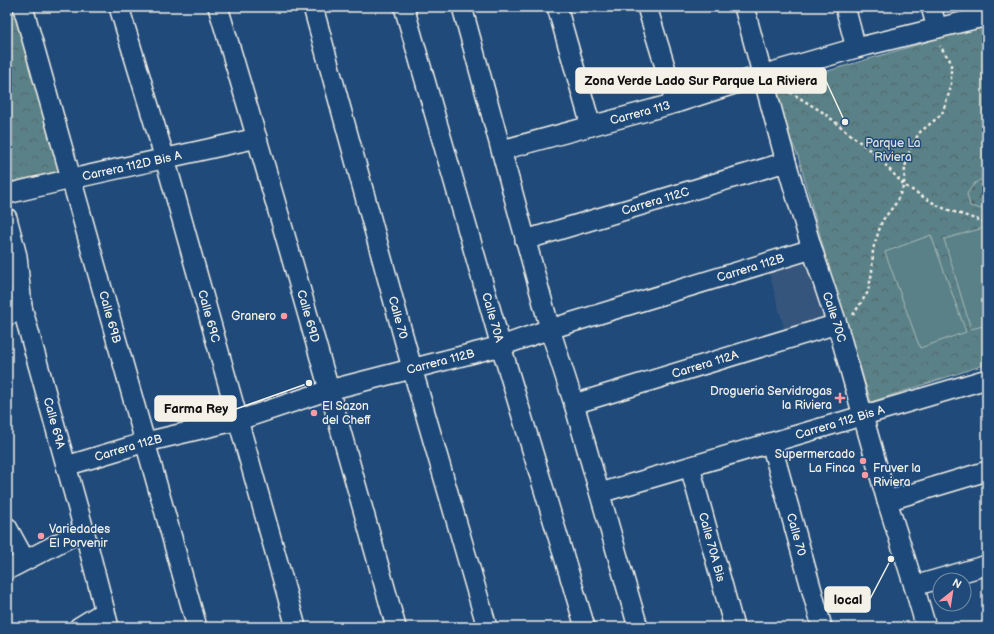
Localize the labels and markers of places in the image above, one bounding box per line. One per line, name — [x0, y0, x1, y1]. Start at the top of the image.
callout: Zona Verde Lado Sur Parque La Riviera — [576, 68, 826, 93]
place label: Granero — [231, 309, 276, 324]
marker: Granero — [279, 311, 289, 321]
place label: Drogueria Servidrogas la Riviera — [710, 384, 832, 413]
marker: Drogueria Servidrogas la Riviera — [835, 393, 845, 403]
callout: Farma Rey — [155, 396, 236, 421]
place label: El Sazon del Cheff — [322, 399, 371, 428]
marker: El Sazon del Cheff — [309, 408, 319, 418]
place label: Supermercado La Finca — [775, 447, 855, 476]
marker: Supermercado La Finca — [858, 456, 868, 466]
place label: Fruver la Riviera — [873, 461, 921, 490]
marker: Fruver la Riviera — [860, 470, 870, 480]
place label: Variedades El Porvenir — [49, 522, 110, 551]
marker: Variedades El Porvenir — [36, 531, 46, 541]
callout: local — [825, 587, 870, 612]

